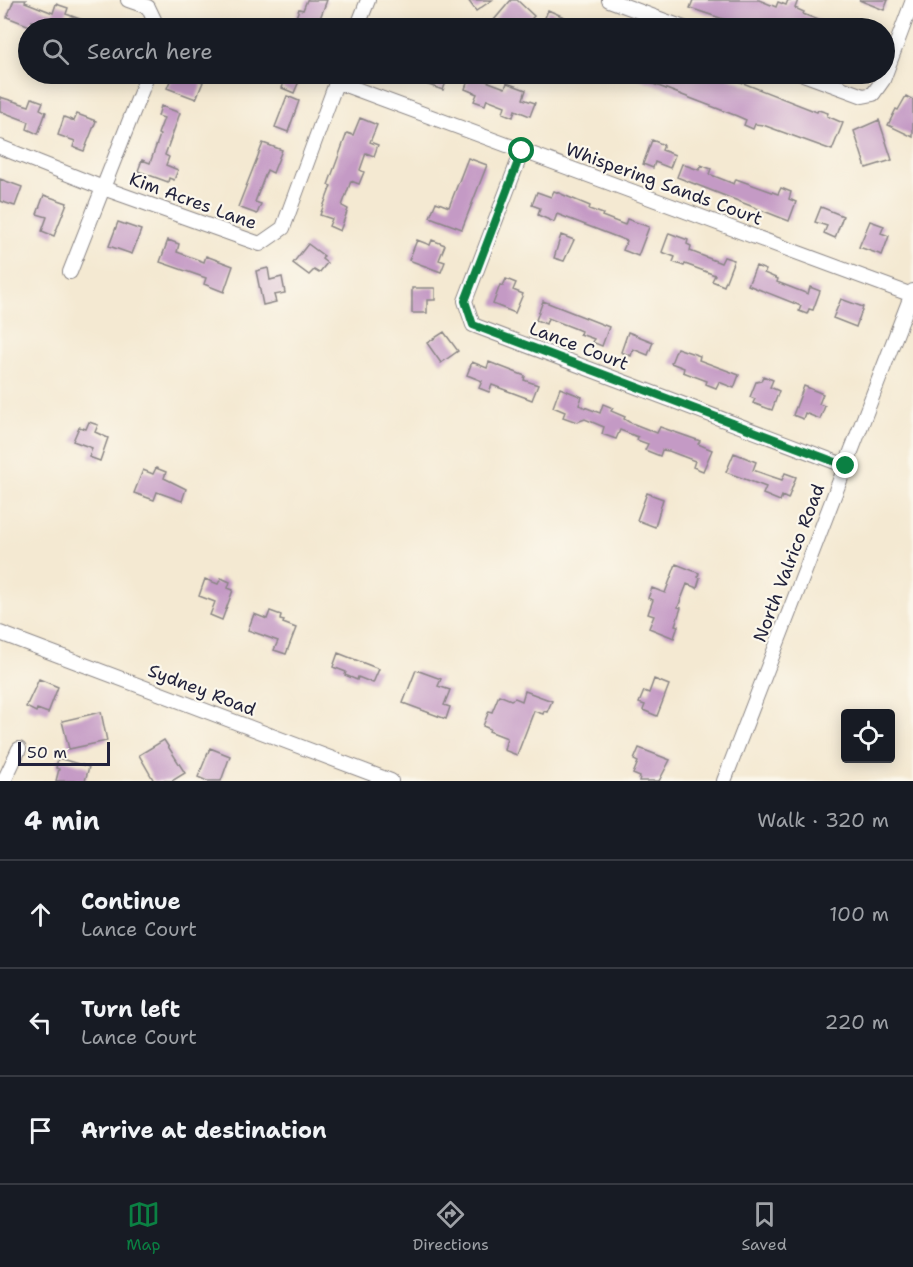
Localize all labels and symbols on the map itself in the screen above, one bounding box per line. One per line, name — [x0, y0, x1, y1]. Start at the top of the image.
route start — [508, 137, 534, 163]
street label: Whispering Sands Court — [562, 137, 766, 231]
street label: Kim Acres Lane — [126, 167, 260, 235]
street label: Lance Court — [526, 316, 632, 376]
route end — [832, 452, 858, 478]
street label: North Valrico Road — [748, 480, 830, 646]
street label: Sydney Road — [145, 658, 259, 722]
scale bar — [18, 739, 110, 766]

